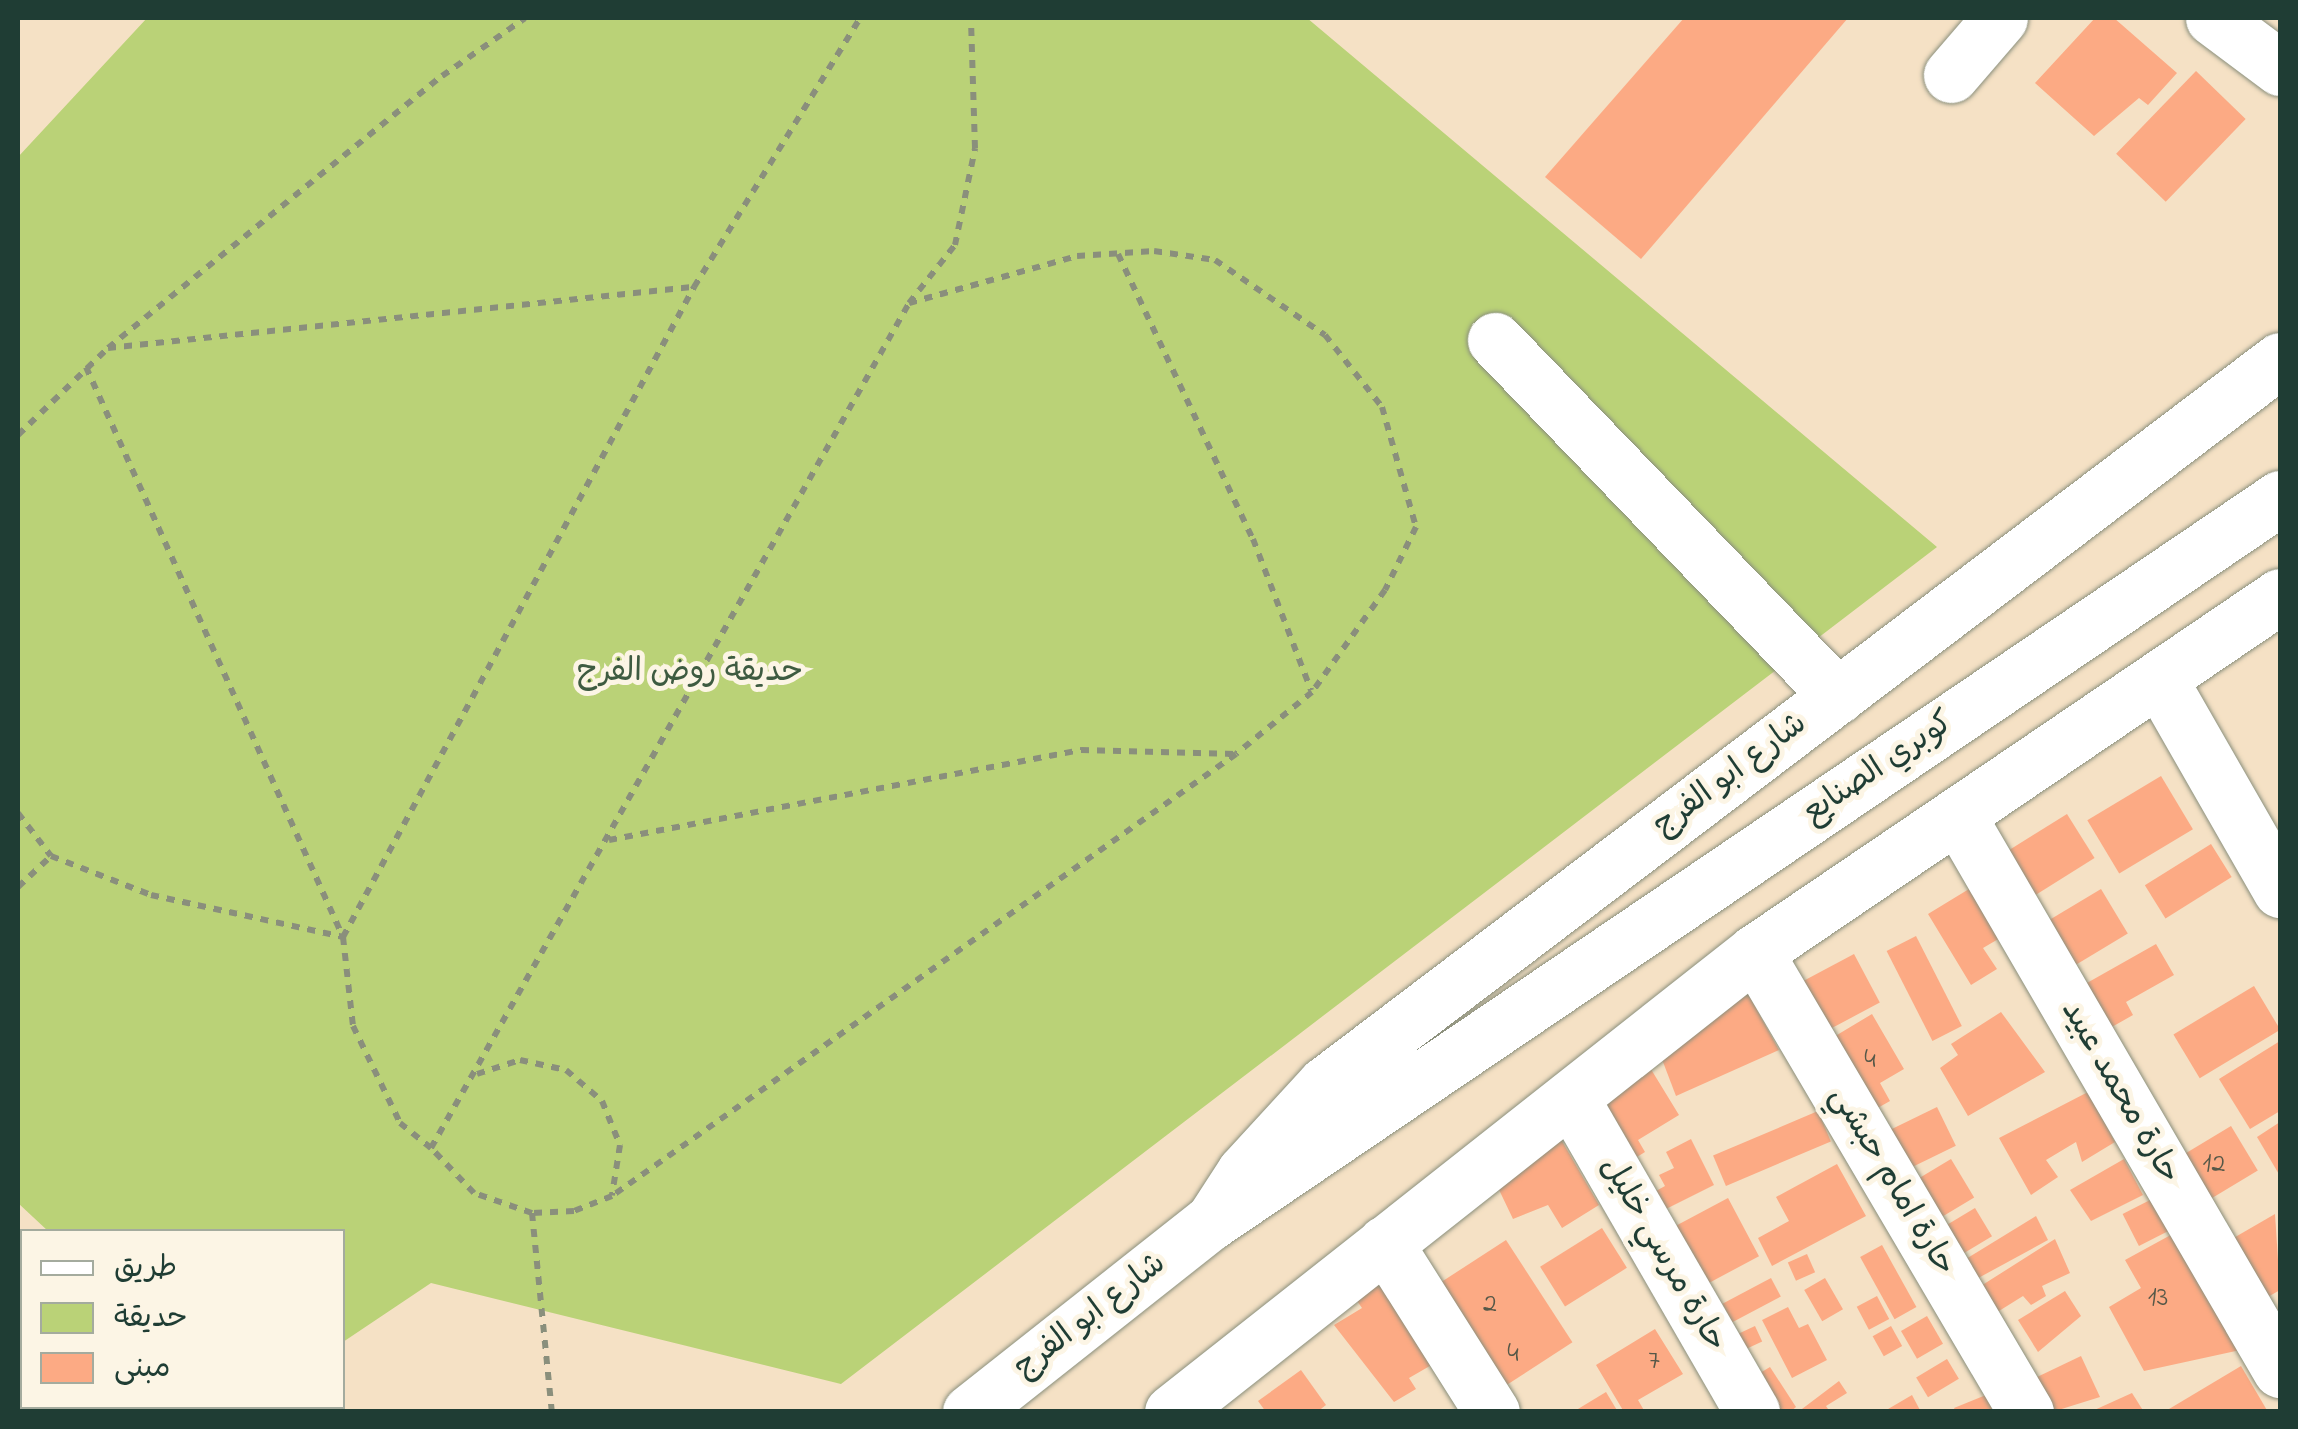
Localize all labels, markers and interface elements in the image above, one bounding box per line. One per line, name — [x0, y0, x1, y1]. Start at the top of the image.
park label: حديقة روض الفرج — [577, 654, 803, 692]
street label: كوبري الصنايع — [1796, 704, 1962, 834]
street label: شارع ابو الفرج — [1647, 706, 1815, 846]
street label: حارة محمد عبيد — [2051, 995, 2187, 1191]
house number: 4 — [1864, 1044, 1876, 1078]
street label: حارة امام حبشي — [1819, 1080, 1963, 1284]
house number: 12 — [2203, 1148, 2225, 1182]
street label: حارة مرسي خليل — [1591, 1151, 1733, 1359]
legend — [20, 1229, 345, 1409]
street label: شارع ابو الفرج — [1007, 1246, 1175, 1388]
text: طريق — [114, 1247, 177, 1291]
house number: 13 — [2148, 1282, 2168, 1316]
house number: 2 — [1483, 1288, 1497, 1322]
text: حديقة — [114, 1297, 188, 1341]
house number: 4 — [1507, 1338, 1519, 1372]
house number: 7 — [1648, 1345, 1660, 1379]
text: مبنى — [114, 1347, 170, 1391]

